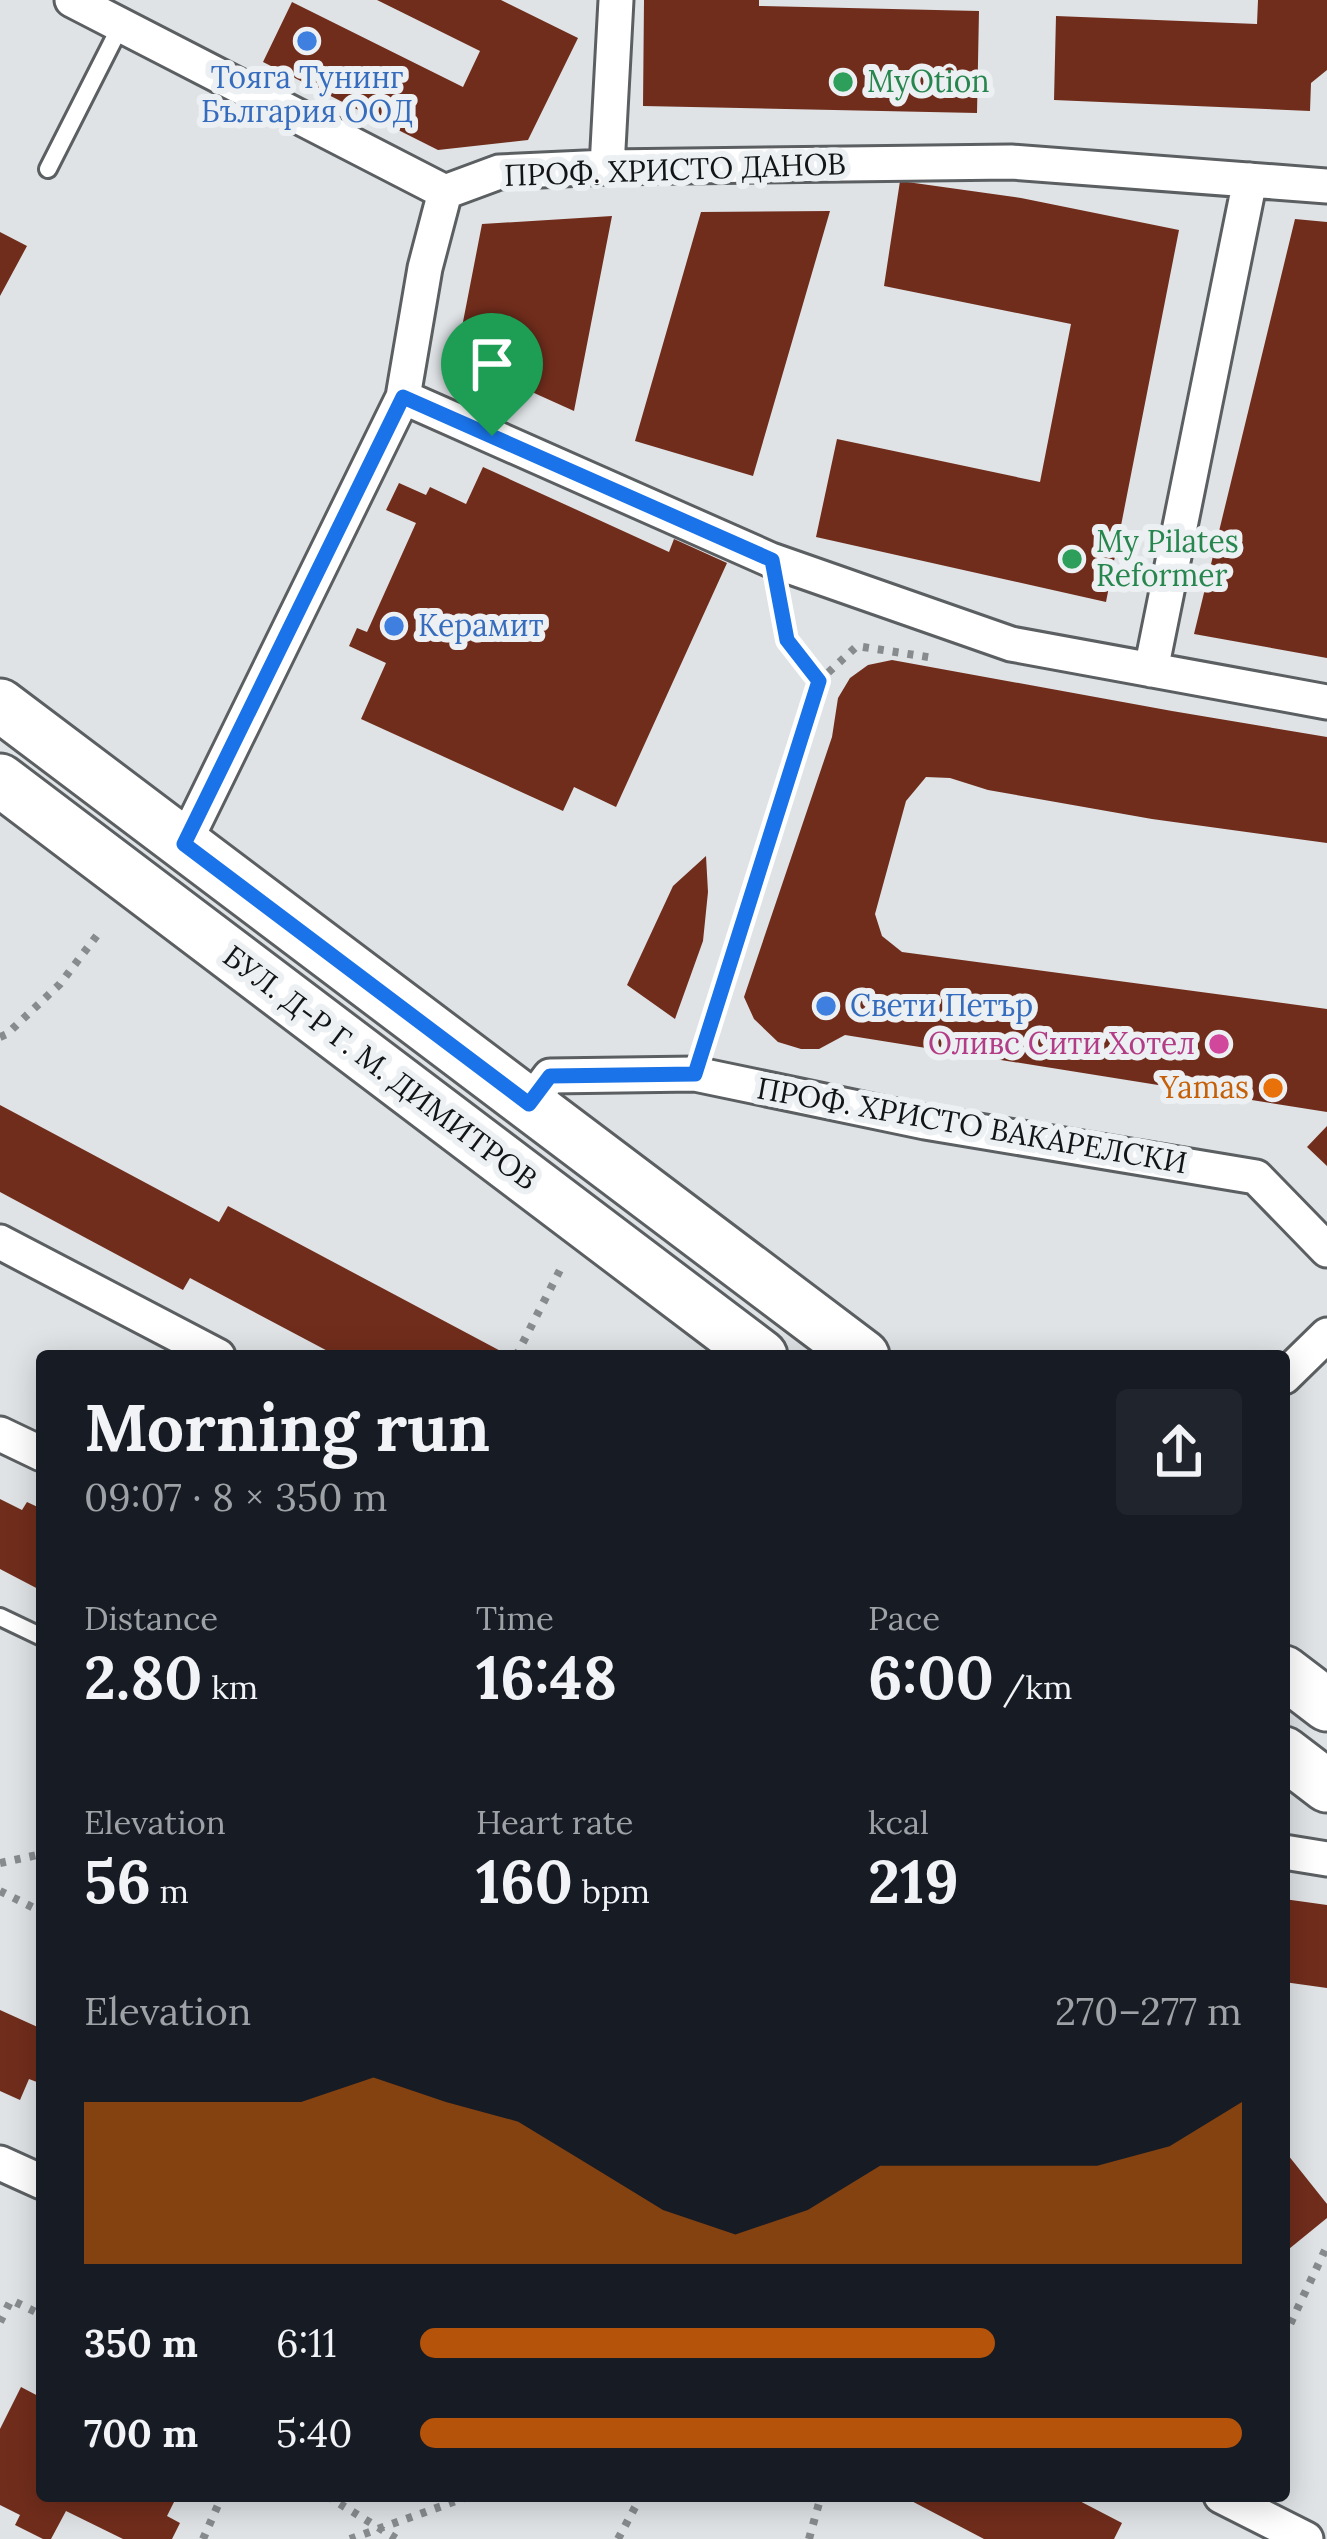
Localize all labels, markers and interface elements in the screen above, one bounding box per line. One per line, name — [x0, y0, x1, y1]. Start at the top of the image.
marker: Тояга Тунинг България ООД — [294, 28, 320, 54]
place label: Тояга Тунинг България ООД — [201, 58, 413, 130]
place label: MyOtion — [867, 62, 990, 101]
marker: MyOtion — [830, 69, 856, 95]
street label: ПРОФ. ХРИСТО ДАНОВ — [503, 144, 846, 194]
pin — [441, 313, 543, 436]
icon: arrive — [459, 331, 525, 397]
place label: My Pilates Reformer — [1096, 522, 1239, 594]
marker: My Pilates Reformer — [1059, 546, 1085, 572]
place label: Керамит — [418, 606, 544, 644]
marker: Керамит — [381, 613, 407, 639]
street label: БУЛ. Д-Р Г. М. ДИМИТРОВ — [216, 936, 545, 1198]
place label: Свети Петър — [850, 986, 1033, 1024]
marker: Свети Петър — [813, 993, 839, 1019]
place label: Оливс Сити Хотел — [928, 1024, 1195, 1062]
marker: Оливс Сити Хотел — [1206, 1031, 1232, 1057]
street label: ПРОФ. ХРИСТО ВАКАРЕЛСКИ — [754, 1068, 1190, 1182]
place label: Yamas — [1159, 1068, 1249, 1106]
marker: Yamas — [1260, 1075, 1286, 1101]
text: Morning run — [84, 1385, 490, 1469]
button: share — [1116, 1389, 1242, 1515]
text: 09:07 · 8 × 350 m — [84, 1472, 388, 1522]
text: Distance — [84, 1597, 218, 1639]
text: Time — [476, 1597, 554, 1639]
text: Pace — [868, 1597, 940, 1639]
text: 2.80 — [84, 1639, 202, 1715]
text: 16:48 — [476, 1639, 617, 1715]
text: 6:00 — [868, 1639, 994, 1715]
text: km — [202, 1666, 258, 1708]
text: /km — [994, 1666, 1073, 1708]
text: Elevation — [84, 1801, 226, 1843]
text: Heart rate — [476, 1801, 633, 1843]
text: kcal — [868, 1801, 929, 1843]
text: 56 — [84, 1843, 151, 1919]
text: 160 — [476, 1843, 573, 1919]
text: 219 — [868, 1843, 959, 1919]
text: m — [151, 1870, 189, 1912]
text: bpm — [573, 1870, 650, 1912]
text: Elevation — [84, 1986, 252, 2036]
text: 270–277 m — [1055, 1986, 1242, 2036]
text: 350 m — [84, 2318, 198, 2368]
text: 6:11 — [276, 2318, 337, 2368]
text: 700 m — [84, 2408, 198, 2458]
text: 5:40 — [276, 2408, 352, 2458]

